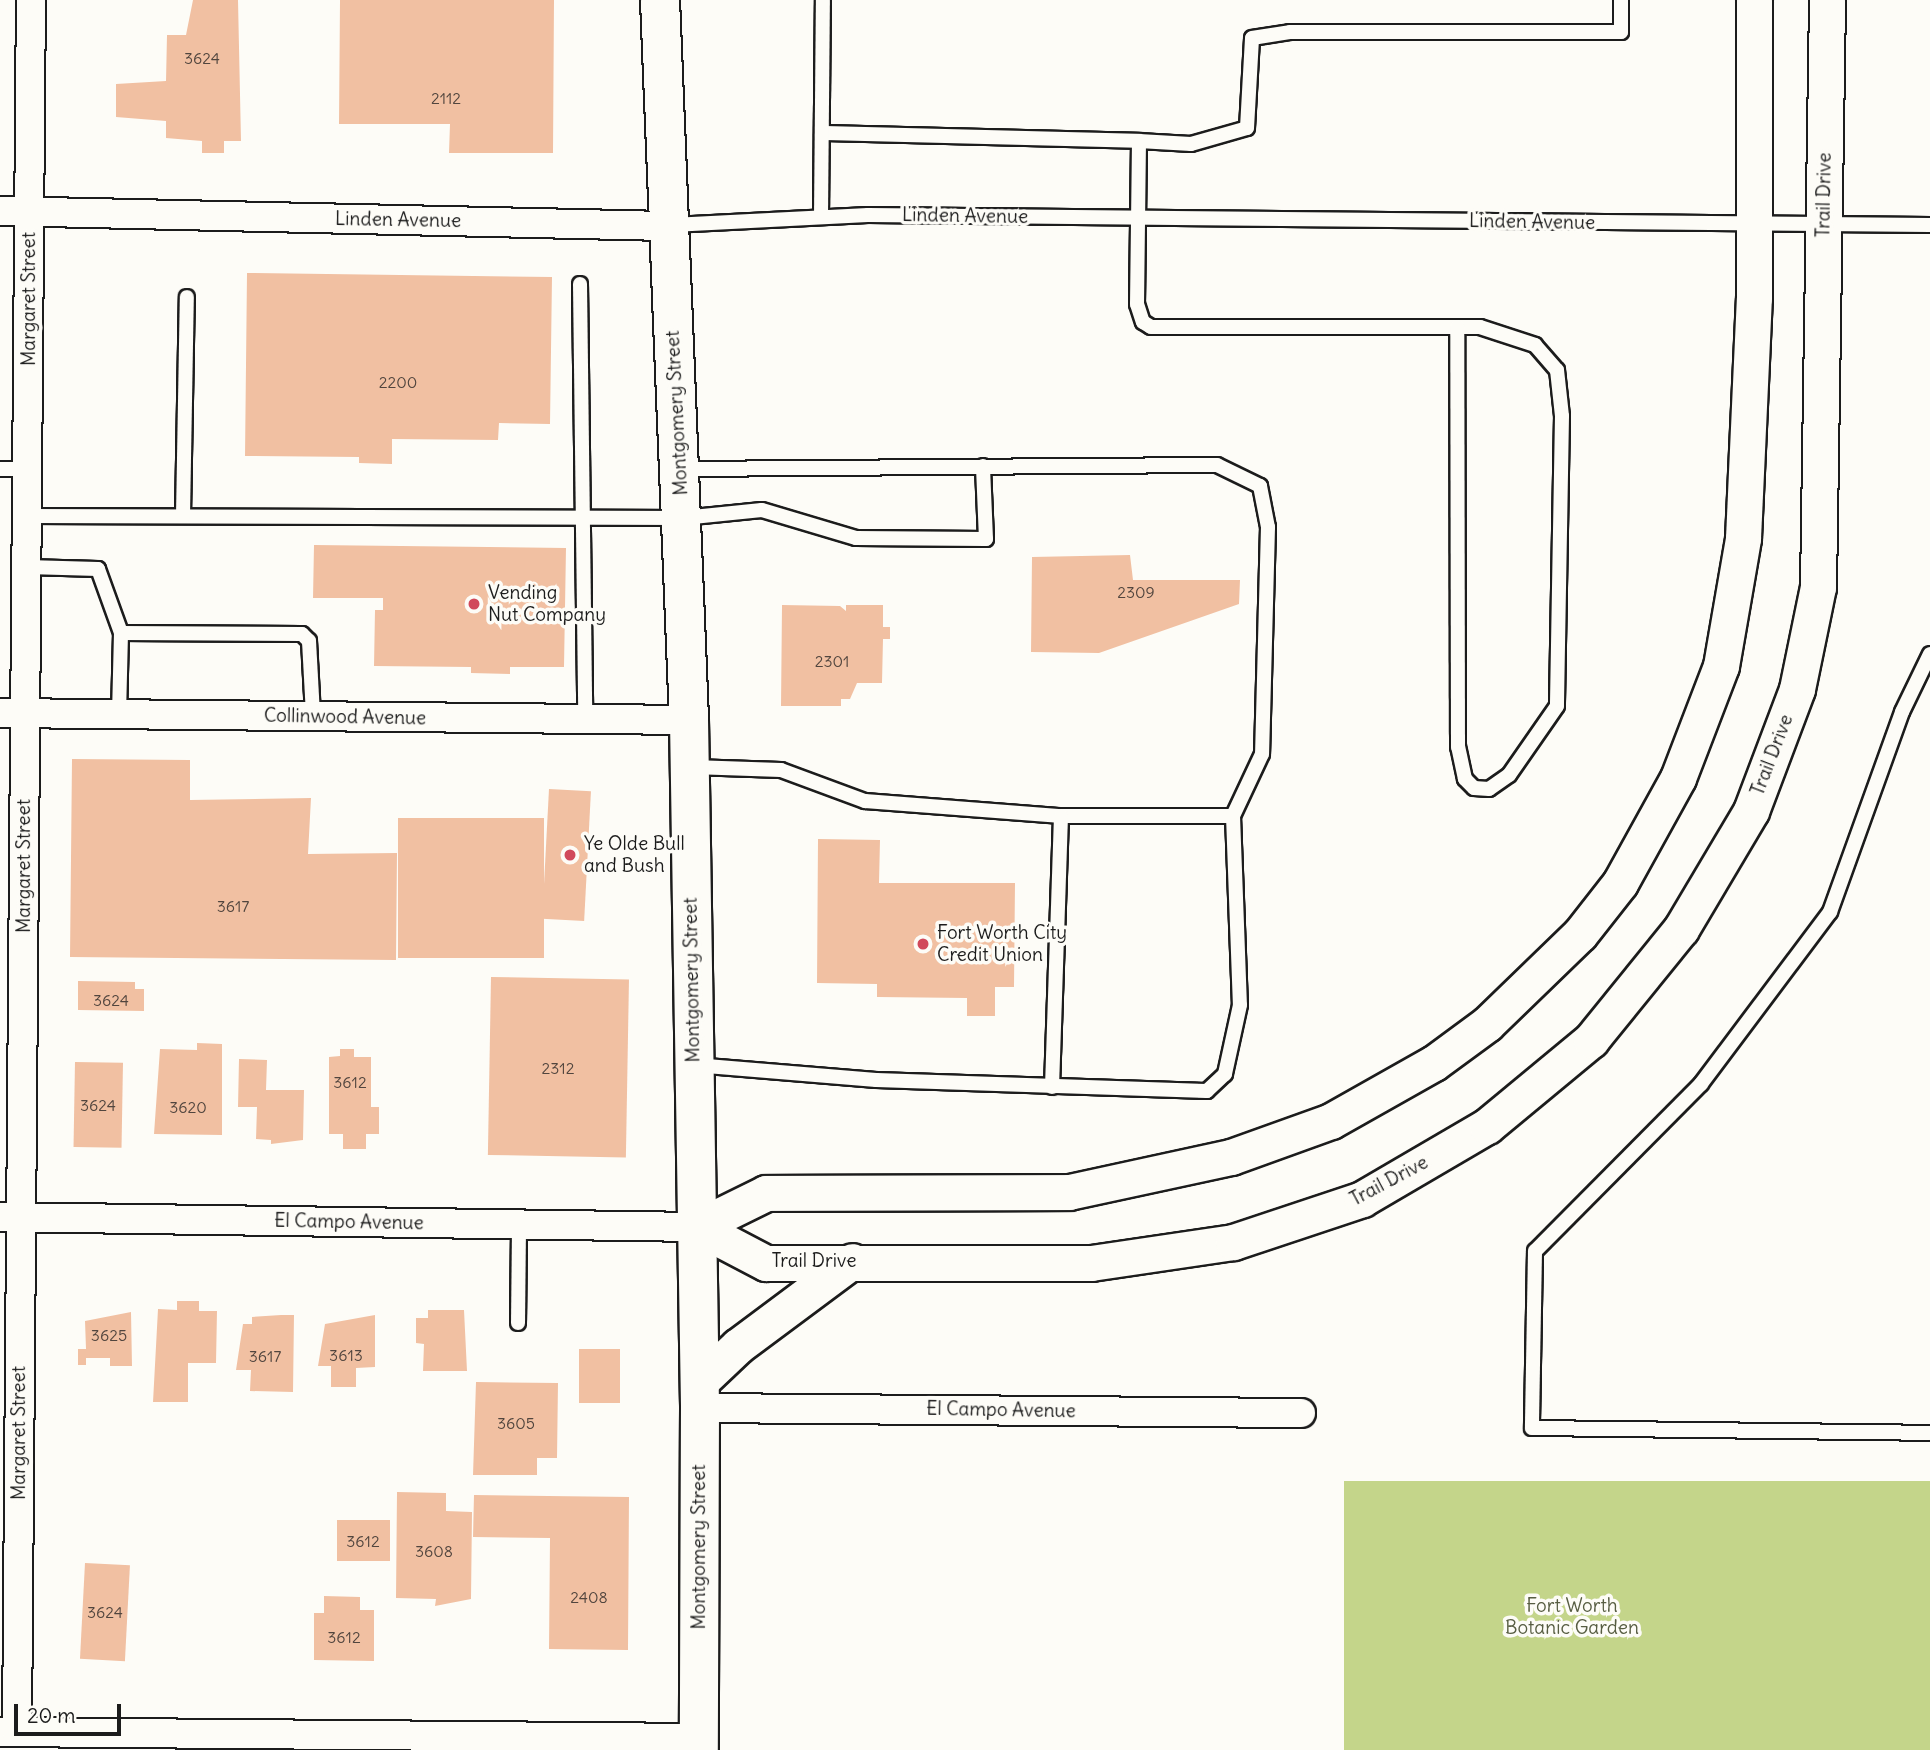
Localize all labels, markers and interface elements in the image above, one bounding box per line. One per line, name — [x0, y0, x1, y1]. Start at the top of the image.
house number: 3624 — [184, 48, 220, 68]
house number: 2112 — [431, 88, 461, 108]
street label: Trail Drive — [1812, 152, 1836, 238]
street label: Linden Avenue — [902, 204, 1028, 228]
street label: Linden Avenue — [335, 208, 461, 232]
street label: Linden Avenue — [1469, 210, 1595, 234]
street label: Margaret Street — [18, 232, 40, 366]
street label: Montgomery Street — [661, 330, 693, 496]
house number: 2200 — [379, 372, 417, 392]
place label: Vending Nut Company — [488, 582, 606, 626]
house number: 2309 — [1117, 582, 1155, 602]
marker: Vending Nut Company — [466, 596, 482, 612]
house number: 2301 — [815, 651, 849, 671]
street label: Collinwood Avenue — [264, 704, 426, 730]
street label: Trail Drive — [1746, 711, 1798, 799]
street label: Margaret Street — [13, 799, 35, 933]
place label: Ye Olde Bull and Bush — [584, 833, 685, 877]
marker: Ye Olde Bull and Bush — [562, 847, 578, 863]
house number: 3617 — [217, 896, 249, 916]
street label: Montgomery Street — [679, 897, 705, 1063]
place label: Fort Worth City Credit Union — [937, 922, 1067, 966]
marker: Fort Worth City Credit Union — [915, 936, 931, 952]
house number: 3624 — [93, 990, 129, 1010]
house number: 2312 — [542, 1058, 574, 1078]
house number: 3612 — [333, 1072, 367, 1092]
house number: 3624 — [80, 1095, 116, 1115]
house number: 3620 — [169, 1097, 207, 1117]
street label: Trail Drive — [1346, 1151, 1432, 1211]
street label: El Campo Avenue — [274, 1209, 424, 1235]
street label: Trail Drive — [771, 1250, 857, 1272]
house number: 3625 — [91, 1325, 127, 1345]
house number: 3613 — [329, 1345, 363, 1365]
house number: 3617 — [249, 1346, 281, 1366]
street label: Margaret Street — [8, 1366, 30, 1500]
street label: El Campo Avenue — [926, 1397, 1076, 1423]
house number: 3605 — [497, 1413, 535, 1433]
street label: Montgomery Street — [688, 1464, 710, 1630]
house number: 3612 — [346, 1531, 380, 1551]
house number: 3608 — [415, 1541, 453, 1561]
house number: 2408 — [570, 1587, 608, 1607]
park label: Fort Worth Botanic Garden — [1505, 1595, 1639, 1639]
house number: 3624 — [87, 1602, 123, 1622]
house number: 3612 — [327, 1627, 361, 1647]
scale bar — [18, 1690, 124, 1734]
text: 20 m — [27, 1702, 76, 1729]

